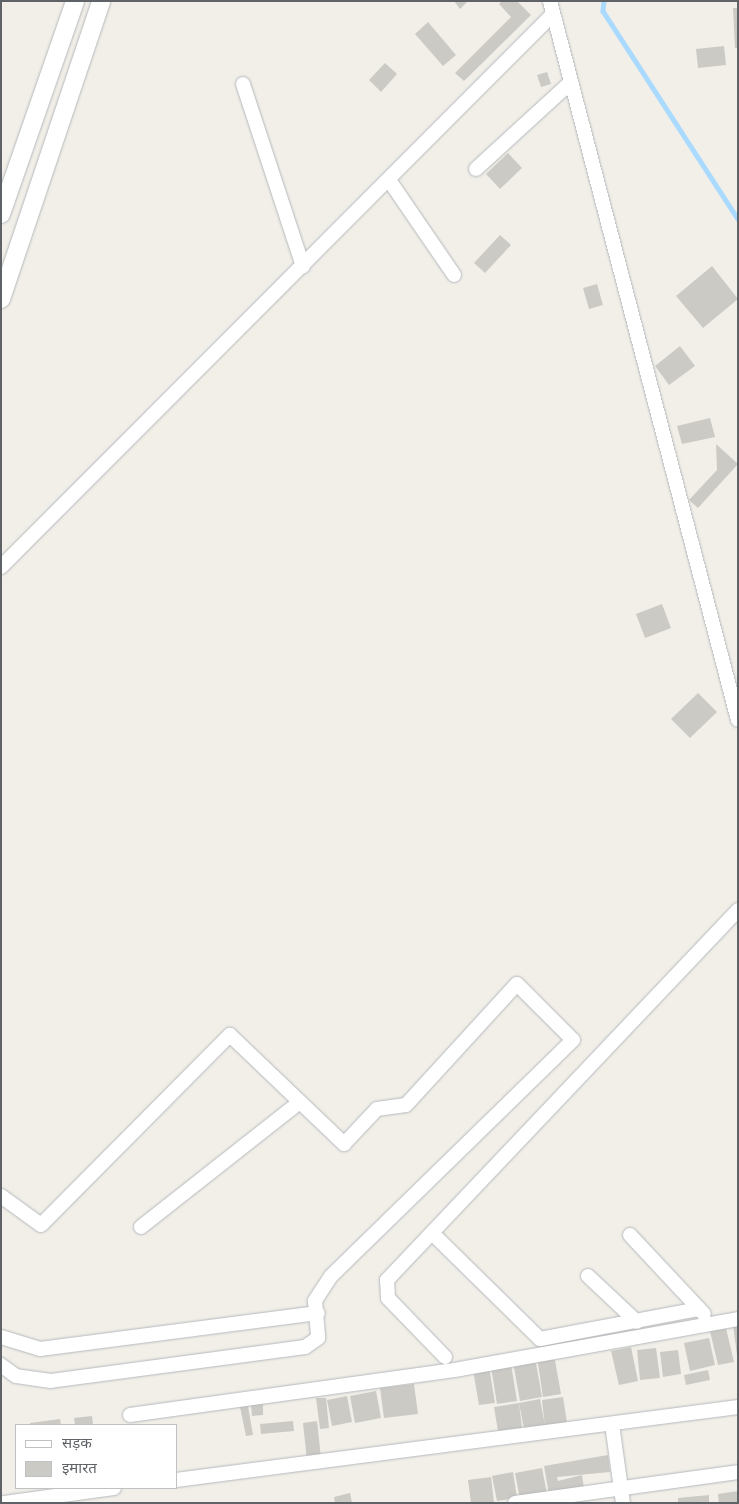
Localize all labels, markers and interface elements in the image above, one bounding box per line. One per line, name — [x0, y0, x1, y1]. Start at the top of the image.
legend — [15, 1424, 178, 1489]
text: सड़क — [62, 1433, 92, 1451]
text: इमारत — [62, 1458, 97, 1476]

